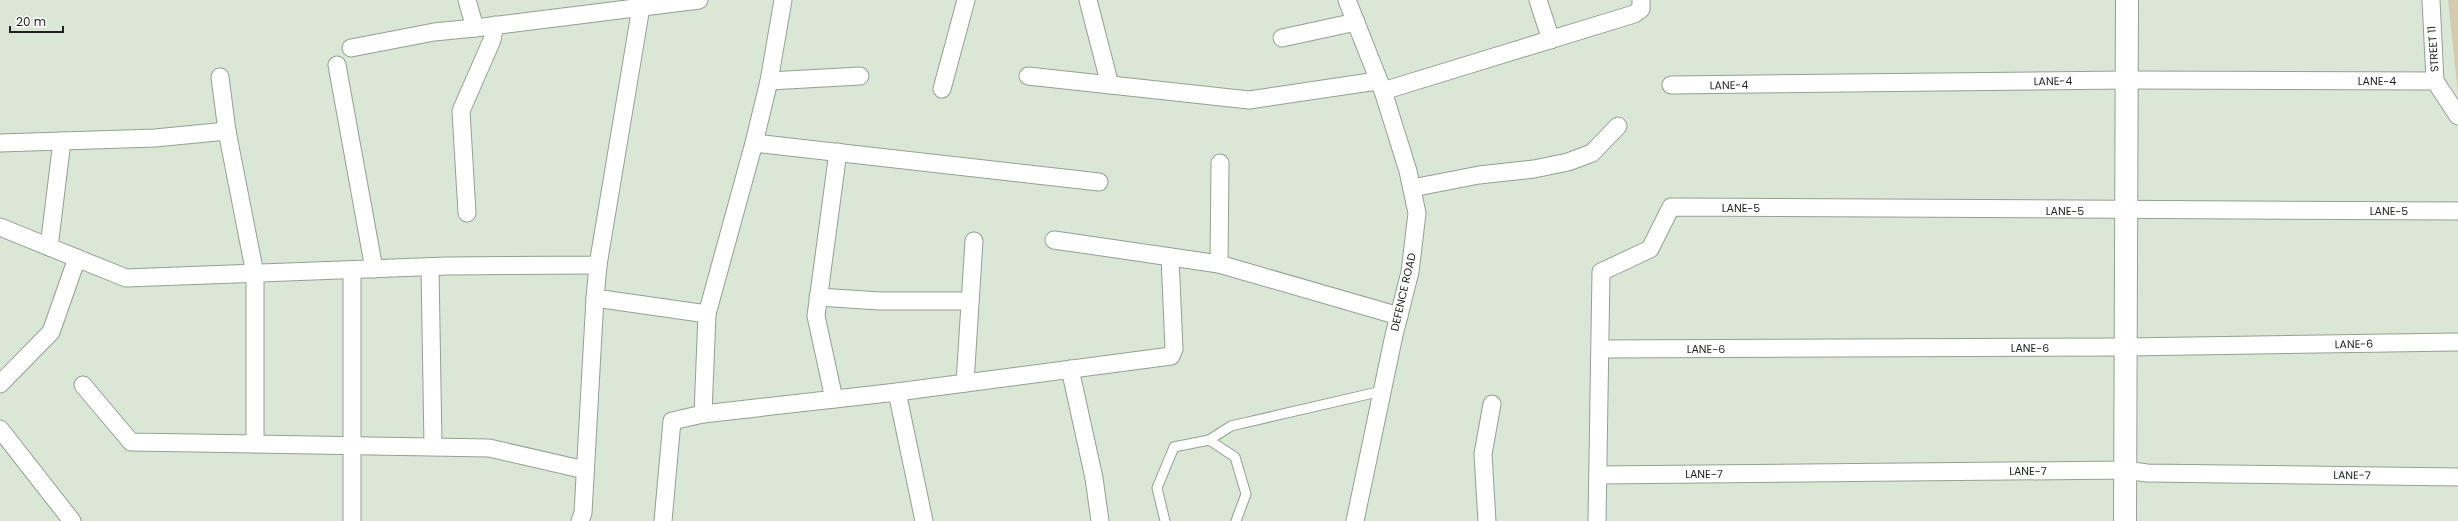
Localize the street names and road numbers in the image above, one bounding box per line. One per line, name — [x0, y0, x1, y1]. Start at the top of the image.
street label: STREET 11 — [2423, 25, 2443, 73]
street label: LANE-4 — [2034, 73, 2072, 89]
street label: LANE-4 — [2358, 73, 2396, 89]
street label: LANE-4 — [1710, 77, 1748, 93]
street label: LANE-5 — [1722, 200, 1760, 216]
street label: LANE-5 — [2046, 203, 2084, 219]
street label: LANE-5 — [2370, 203, 2408, 219]
street label: DEFENCE ROAD — [1386, 251, 1420, 333]
street label: LANE-6 — [2335, 336, 2373, 352]
street label: LANE-6 — [2011, 340, 2049, 356]
street label: LANE-6 — [1687, 341, 1725, 357]
street label: LANE-7 — [2009, 463, 2047, 479]
street label: LANE-7 — [1685, 466, 1723, 482]
street label: LANE-7 — [2333, 467, 2371, 483]

